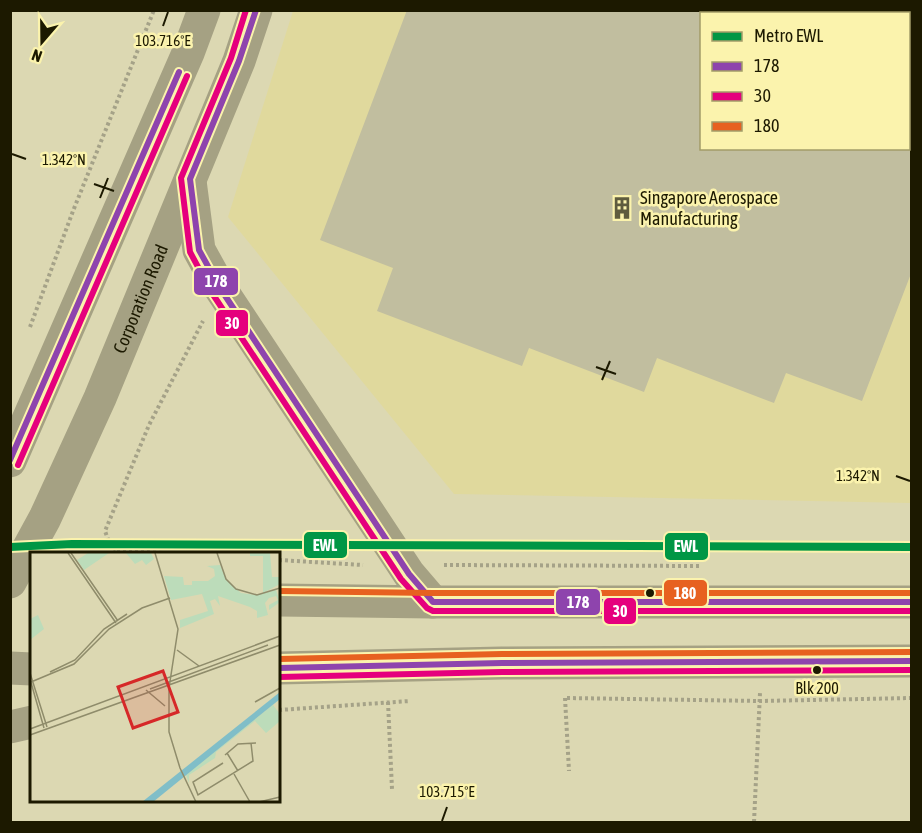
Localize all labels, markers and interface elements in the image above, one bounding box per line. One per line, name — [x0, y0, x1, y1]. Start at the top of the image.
north arrow — [12, 12, 72, 72]
legend — [700, 12, 910, 150]
text: Metro EWL — [754, 25, 823, 46]
text: 103.716°E — [135, 32, 191, 49]
text: N — [29, 46, 44, 66]
text: 178 — [754, 55, 779, 76]
text: 30 — [754, 85, 771, 106]
text: 180 — [754, 115, 779, 136]
text: 1.342°N — [42, 151, 86, 168]
place label: Singapore Aerospace Manufacturing — [640, 187, 778, 229]
building icon: Singapore Aerospace Manufacturing — [609, 195, 635, 221]
street label: Corporation Road — [109, 241, 172, 356]
line badge: 178 — [193, 267, 239, 296]
text: 178 — [205, 272, 228, 290]
line badge: 30 — [215, 309, 249, 337]
text: 30 — [224, 314, 240, 332]
text: 1.342°N — [836, 467, 880, 484]
line badge: EWL — [303, 531, 348, 559]
line badge: EWL — [664, 532, 709, 561]
text: EWL — [313, 536, 338, 554]
text: EWL — [674, 537, 699, 555]
inset map — [30, 552, 280, 803]
line badge: 180 — [663, 579, 708, 607]
text: 180 — [674, 584, 697, 602]
unlabelled marker — [644, 587, 656, 599]
line badge: 178 — [555, 588, 601, 616]
text: 178 — [567, 593, 590, 611]
line badge: 30 — [603, 597, 637, 625]
text: 30 — [612, 602, 628, 620]
marker: Blk 200 — [811, 664, 823, 676]
place label: Blk 200 — [795, 679, 839, 697]
text: 103.715°E — [419, 783, 475, 800]

